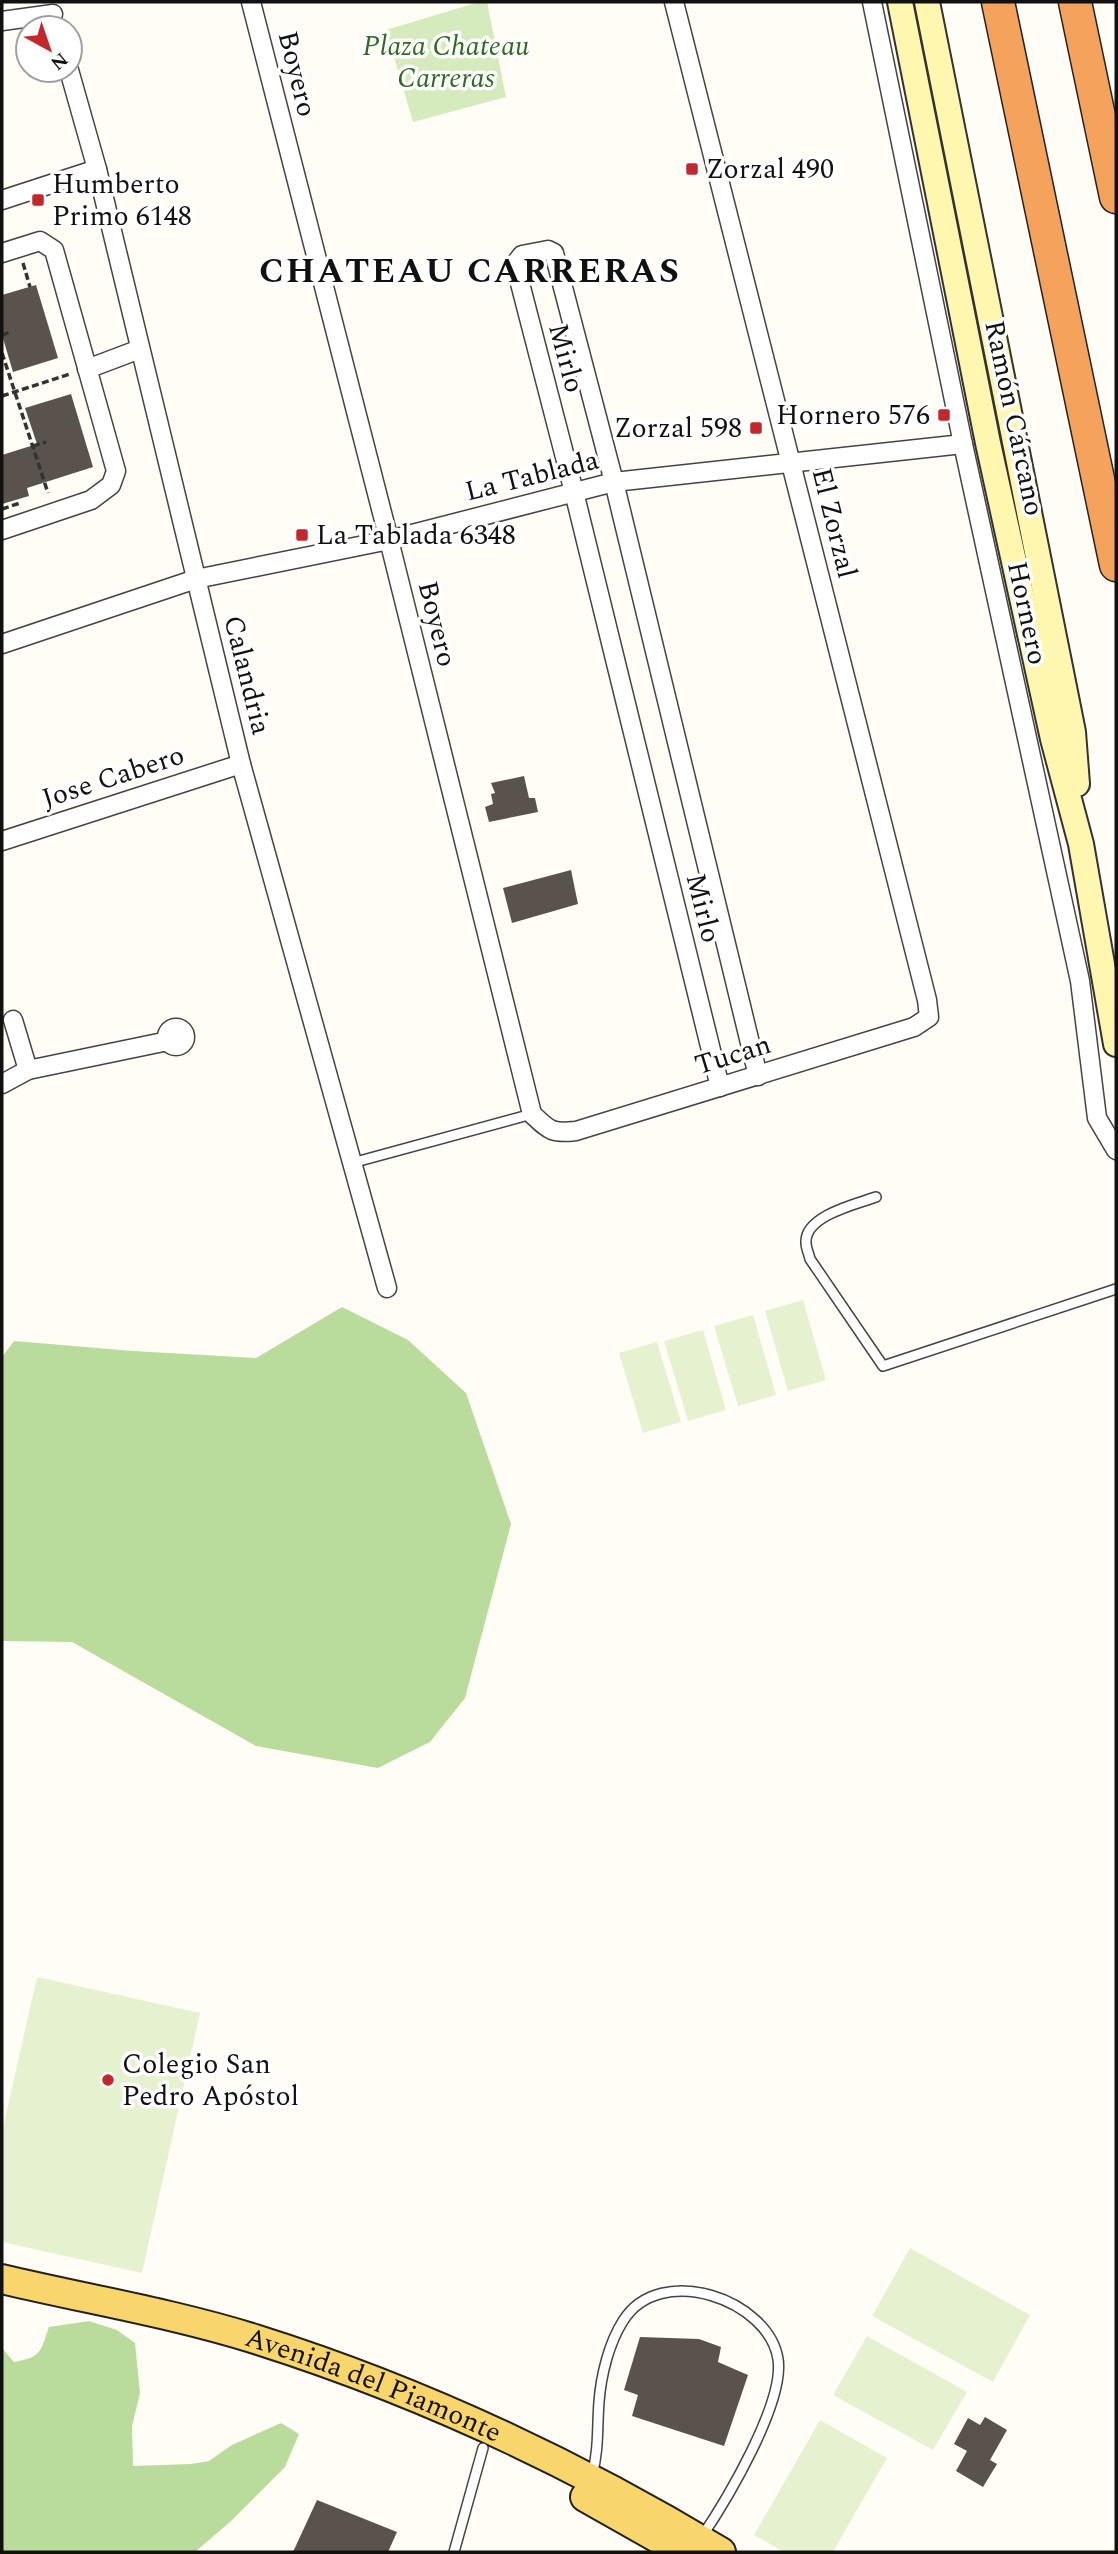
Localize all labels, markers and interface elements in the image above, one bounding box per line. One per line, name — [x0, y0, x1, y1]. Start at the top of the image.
north arrow — [14, 14, 84, 84]
park label: Plaza Chateau Carreras — [363, 25, 530, 100]
street label: Boyero — [266, 27, 328, 121]
text: N — [44, 45, 74, 77]
place label: Zorzal 490 — [706, 148, 834, 191]
marker: Zorzal 490 — [684, 161, 700, 177]
place label: Humberto Primo 6148 — [52, 163, 192, 238]
marker: Humberto Primo 6148 — [30, 192, 46, 208]
district label: CHATEAU CARRERAS — [259, 245, 681, 298]
street label: Ramón Cárcano — [972, 316, 1056, 520]
street label: Mirlo — [536, 319, 596, 397]
place label: Hornero 576 — [776, 394, 930, 437]
place label: Zorzal 598 — [614, 407, 742, 450]
marker: Hornero 576 — [936, 407, 952, 423]
marker: Zorzal 598 — [748, 420, 764, 436]
street label: La Tablada — [461, 439, 604, 513]
street label: El Zorzal — [800, 463, 868, 583]
place label: La Tablada 6348 — [316, 514, 516, 557]
marker: La Tablada 6348 — [294, 527, 310, 543]
street label: Hornero — [995, 557, 1059, 669]
street label: Boyero — [406, 577, 468, 671]
street label: Calandria — [211, 611, 283, 739]
street label: Jose Cabero — [36, 734, 190, 820]
street label: Mirlo — [674, 869, 732, 947]
street label: Tucan — [690, 1023, 776, 1087]
place label: Colegio San Pedro Apóstol — [122, 2043, 299, 2118]
marker: Colegio San Pedro Apóstol — [100, 2072, 116, 2088]
street label: Avenida del Piamonte — [240, 2316, 509, 2454]

